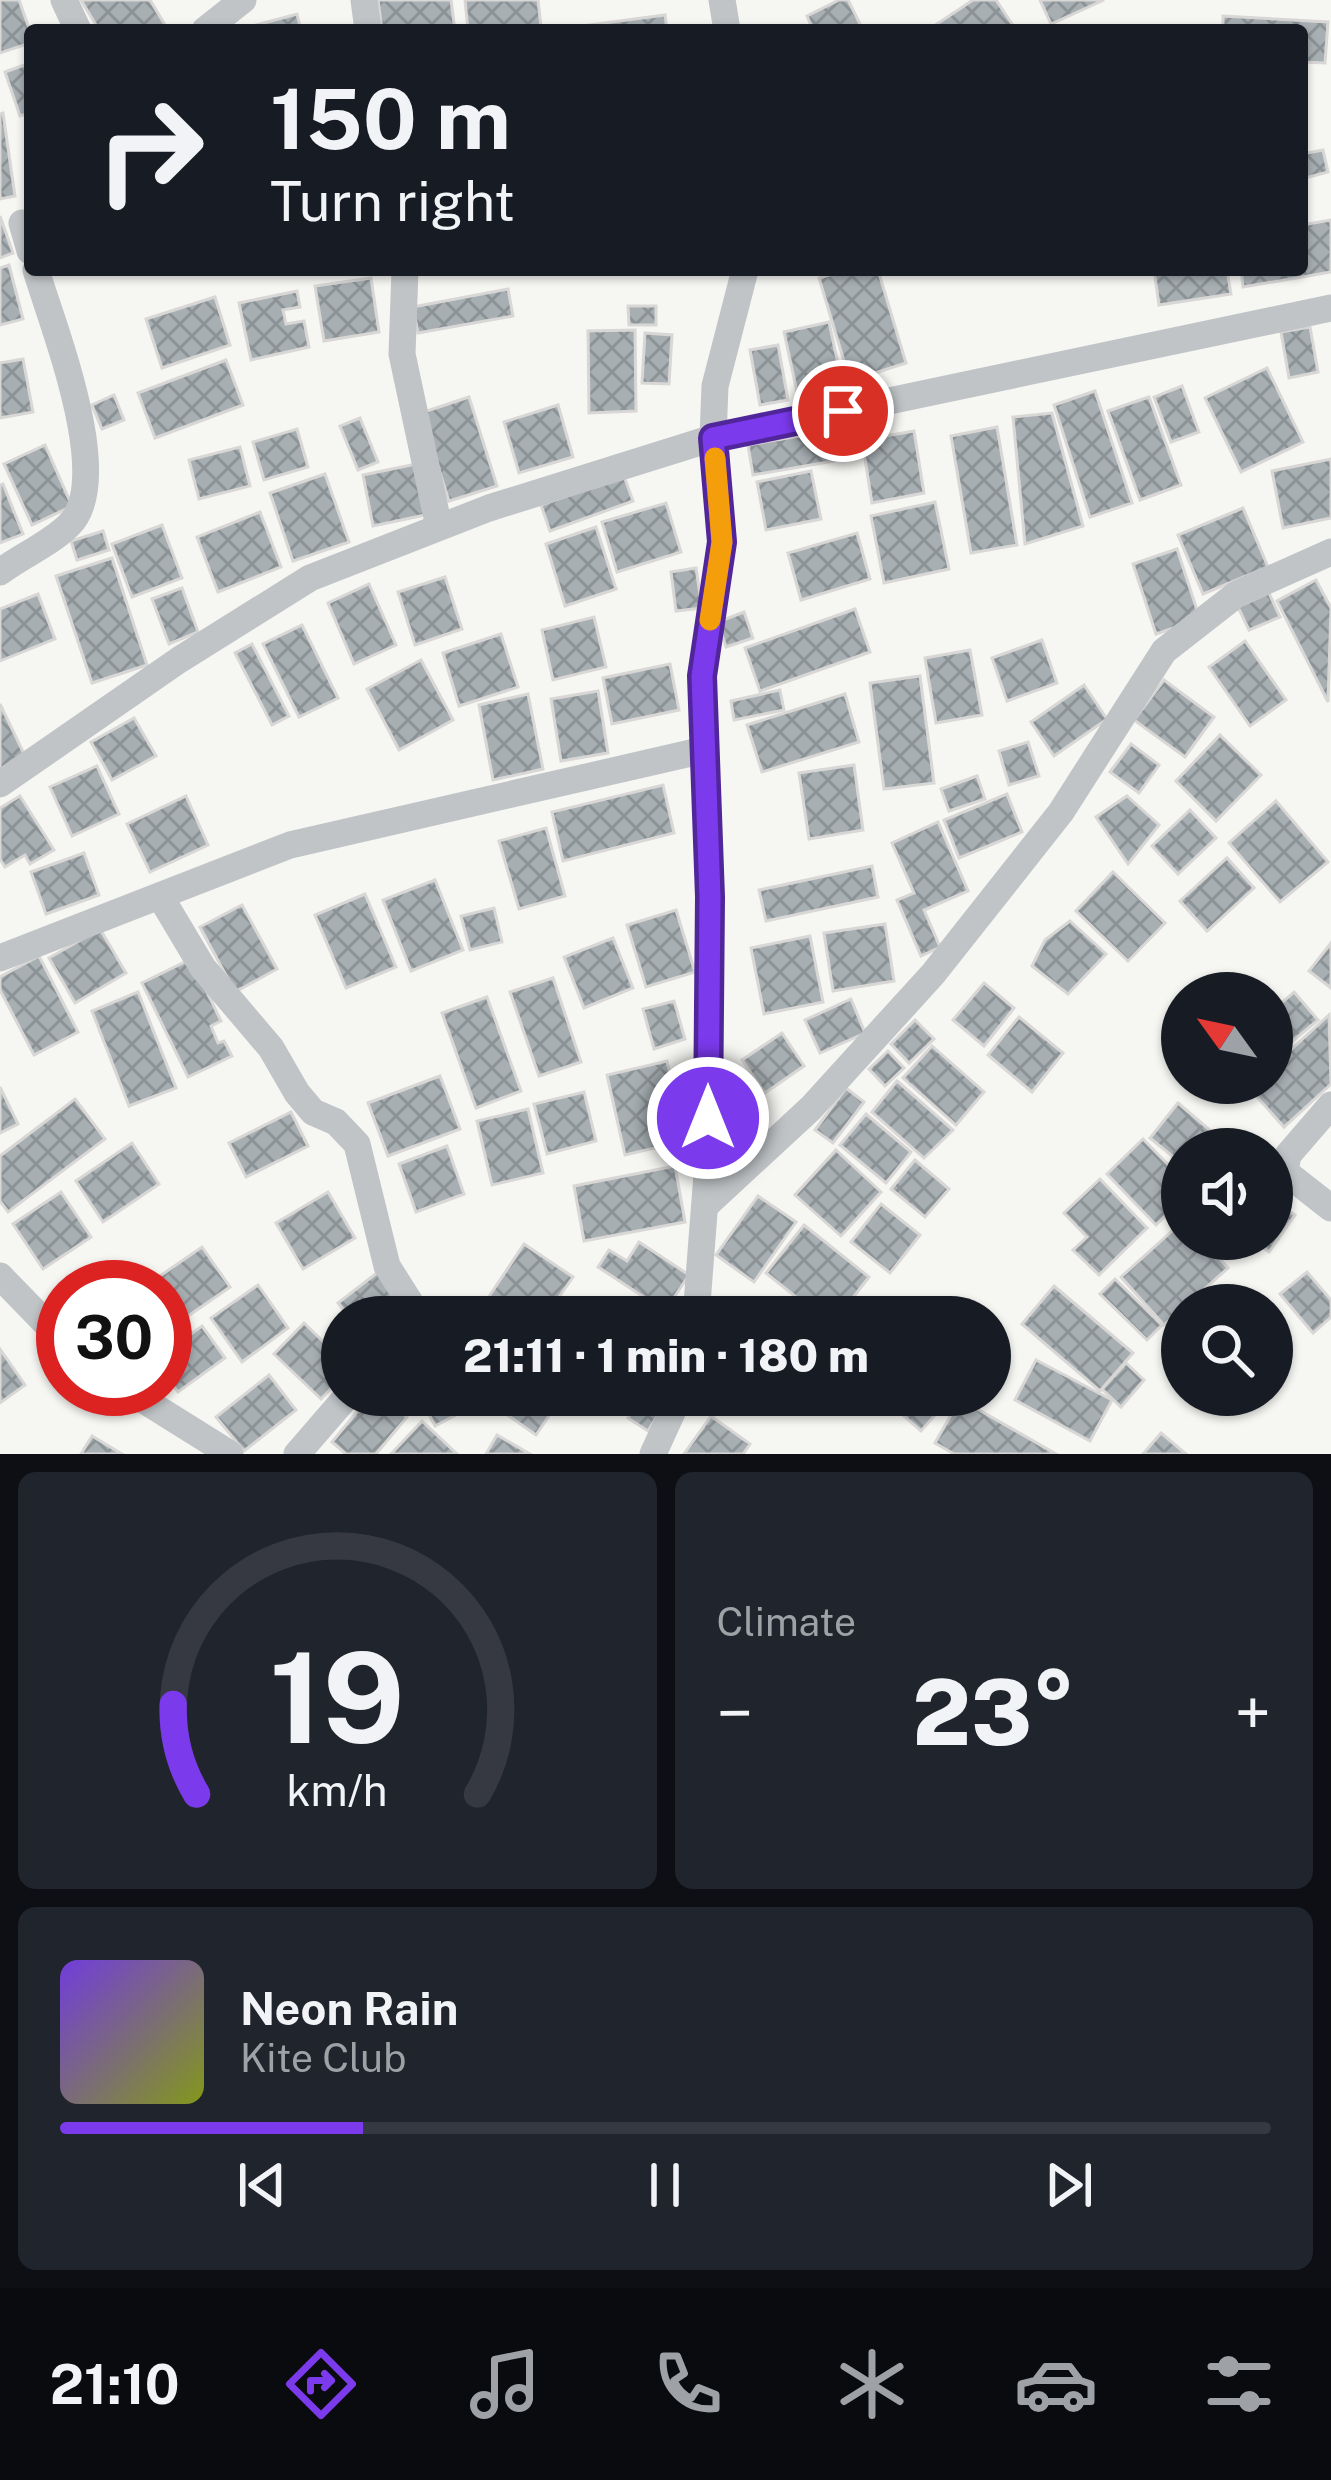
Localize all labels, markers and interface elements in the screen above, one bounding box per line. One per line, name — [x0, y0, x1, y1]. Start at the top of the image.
text: 150 m — [270, 69, 511, 168]
icon: right — [72, 72, 228, 228]
text: Turn right — [270, 170, 515, 233]
pin — [792, 360, 894, 462]
icon: arrive — [810, 378, 876, 444]
north arrow — [1161, 972, 1293, 1104]
map controls — [1161, 972, 1293, 1416]
position arrow — [645, 1055, 771, 1181]
button: sound — [1161, 1128, 1293, 1260]
speed limit sign: 30 — [36, 1260, 192, 1416]
button: search — [1161, 1284, 1293, 1416]
text: 21:11 · 1 min · 180 m — [463, 1329, 869, 1382]
text: Climate — [717, 1599, 856, 1645]
text: 19 — [269, 1624, 405, 1771]
text: 23° — [912, 1659, 1075, 1765]
text: − — [717, 1674, 753, 1752]
text: + — [1234, 1674, 1271, 1752]
text: km/h — [287, 1764, 388, 1815]
text: Neon Rain — [240, 1982, 458, 2035]
text: Kite Club — [240, 2035, 406, 2081]
icon: previous — [229, 2152, 295, 2218]
icon: pause — [632, 2152, 698, 2218]
icon: next — [1036, 2152, 1102, 2218]
icon: directions — [279, 2342, 363, 2426]
icon: music — [463, 2342, 547, 2426]
icon: phone — [646, 2342, 730, 2426]
icon: climate — [830, 2342, 914, 2426]
icon: car — [1014, 2342, 1098, 2426]
icon: filters — [1197, 2342, 1281, 2426]
text: 21:10 — [50, 2353, 180, 2416]

